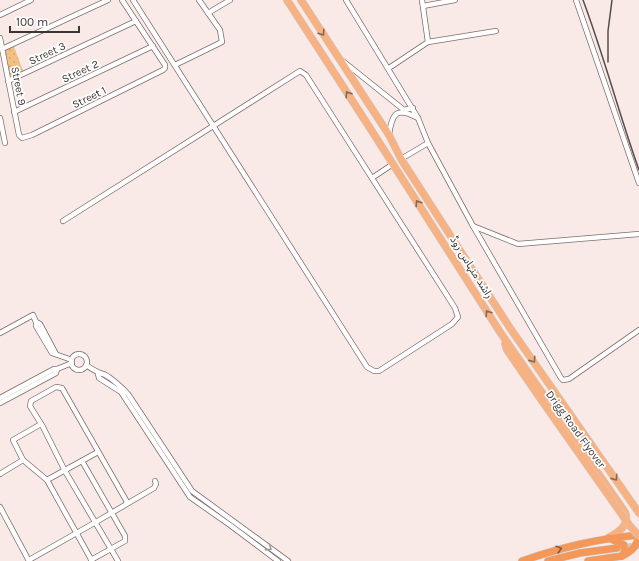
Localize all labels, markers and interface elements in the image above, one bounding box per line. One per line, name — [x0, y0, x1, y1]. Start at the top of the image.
scale bar — [10, 8, 79, 34]
text: 100 m — [16, 15, 48, 29]
one-way arrow — [318, 28, 325, 35]
street label: Street 3 — [27, 39, 68, 68]
street label: Street 2 — [60, 57, 101, 86]
street label: Street 9 — [8, 66, 29, 107]
street label: Street 1 — [70, 84, 108, 111]
one-way arrow — [345, 91, 353, 98]
one-way arrow — [415, 200, 423, 207]
street label: راشد منہاس روڈ — [447, 233, 496, 301]
one-way arrow — [485, 310, 493, 317]
one-way arrow — [528, 355, 535, 362]
street label: Drigg Road Flyover — [543, 388, 608, 471]
one-way arrow — [610, 474, 618, 481]
one-way arrow — [265, 543, 272, 551]
one-way arrow — [556, 545, 563, 554]

